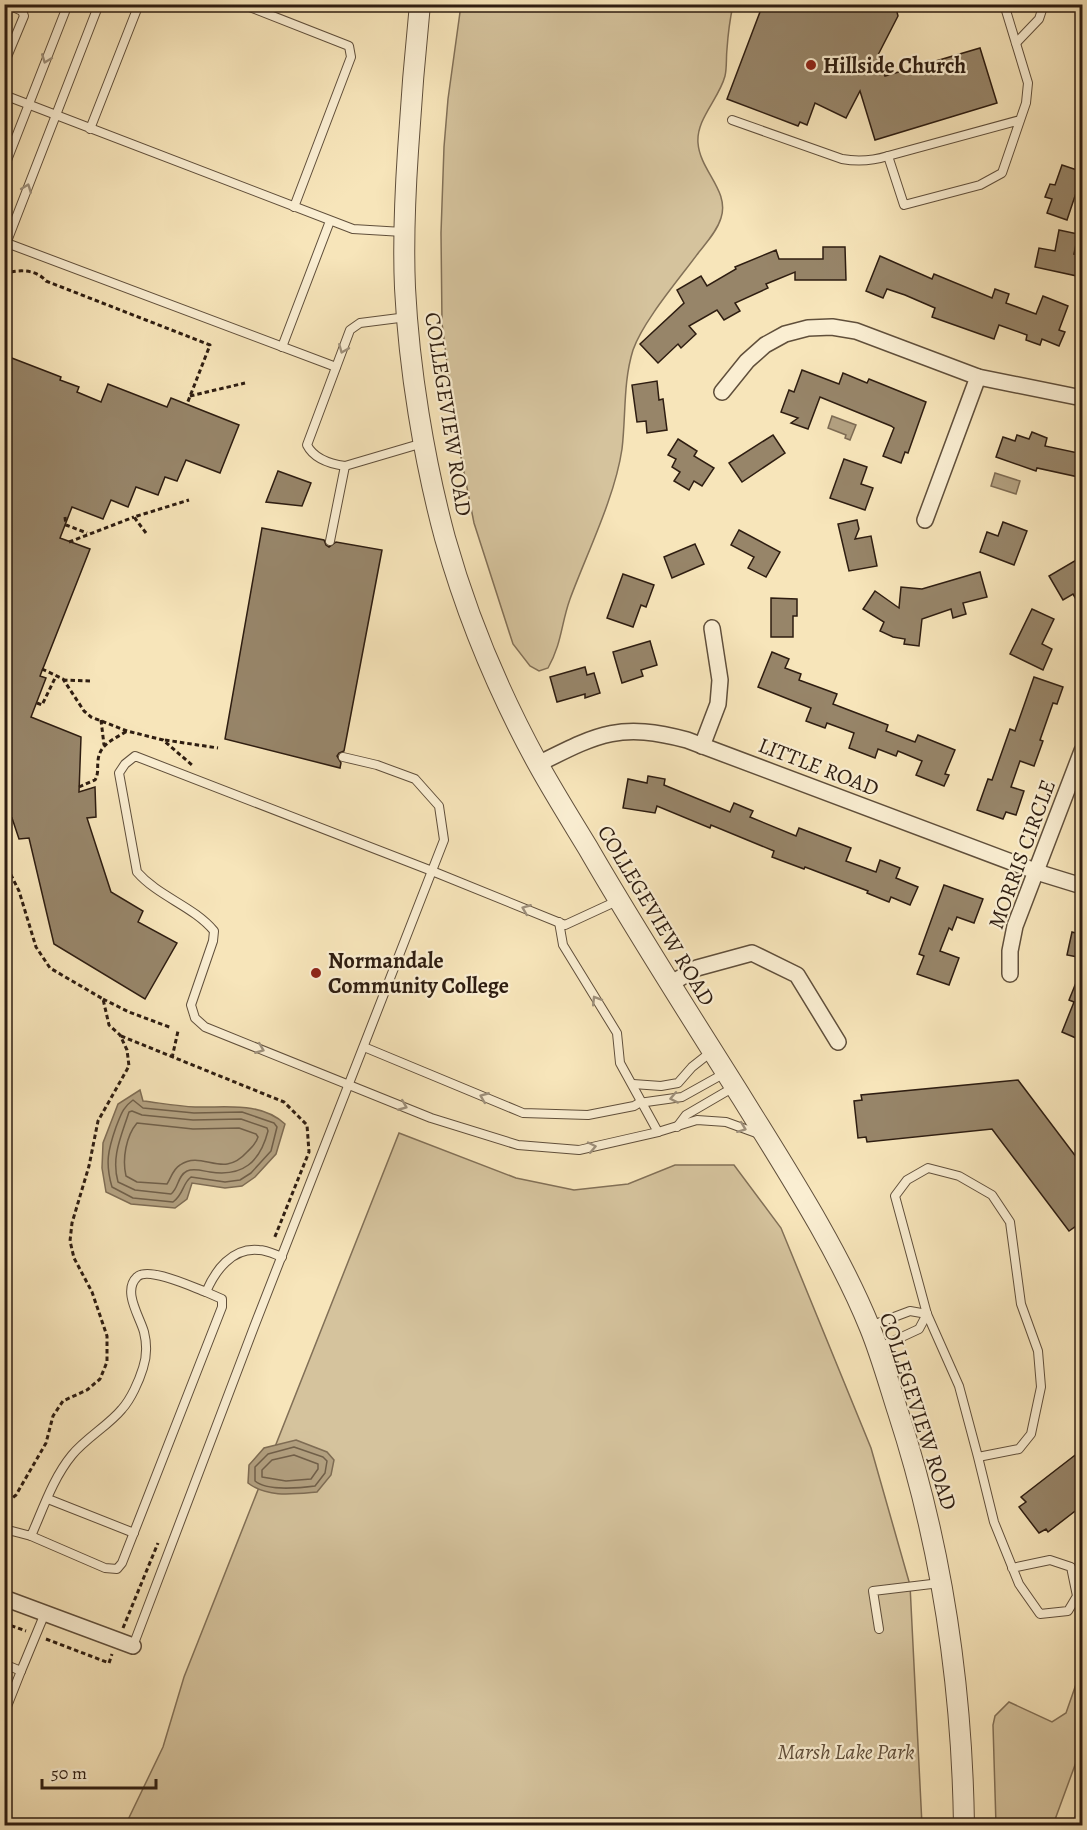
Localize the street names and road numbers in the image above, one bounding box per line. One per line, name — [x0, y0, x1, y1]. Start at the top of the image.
street label: COLLEGEVIEW ROAD — [417, 310, 479, 518]
street label: LITTLE ROAD — [754, 730, 883, 804]
street label: MORRIS CIRCLE — [981, 775, 1063, 933]
street label: COLLEGEVIEW ROAD — [590, 819, 722, 1012]
street label: COLLEGEVIEW ROAD — [872, 1309, 964, 1514]

